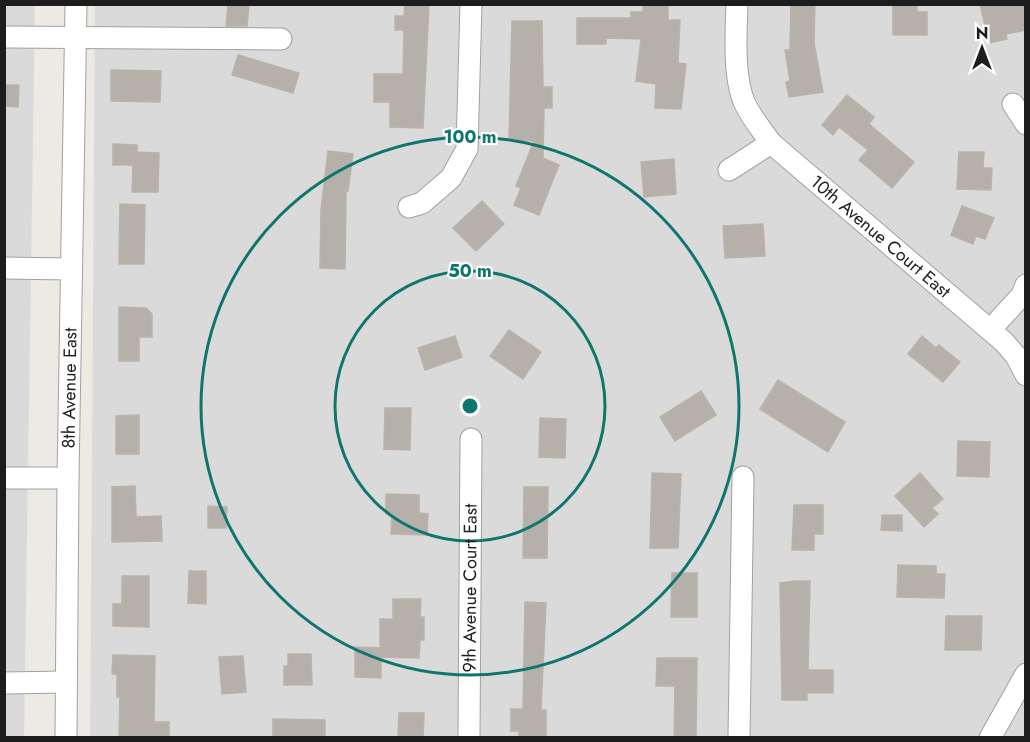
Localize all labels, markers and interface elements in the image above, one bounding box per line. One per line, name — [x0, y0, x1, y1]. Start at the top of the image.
north arrow — [952, 18, 1012, 78]
text: N — [976, 22, 988, 45]
text: 100 m — [443, 124, 497, 150]
street label: 10th Avenue Court East — [805, 169, 957, 304]
text: 50 m — [448, 258, 492, 284]
street label: 8th Avenue East — [56, 327, 84, 449]
centre of rings — [460, 396, 480, 416]
street label: 9th Avenue Court East — [456, 503, 484, 672]

